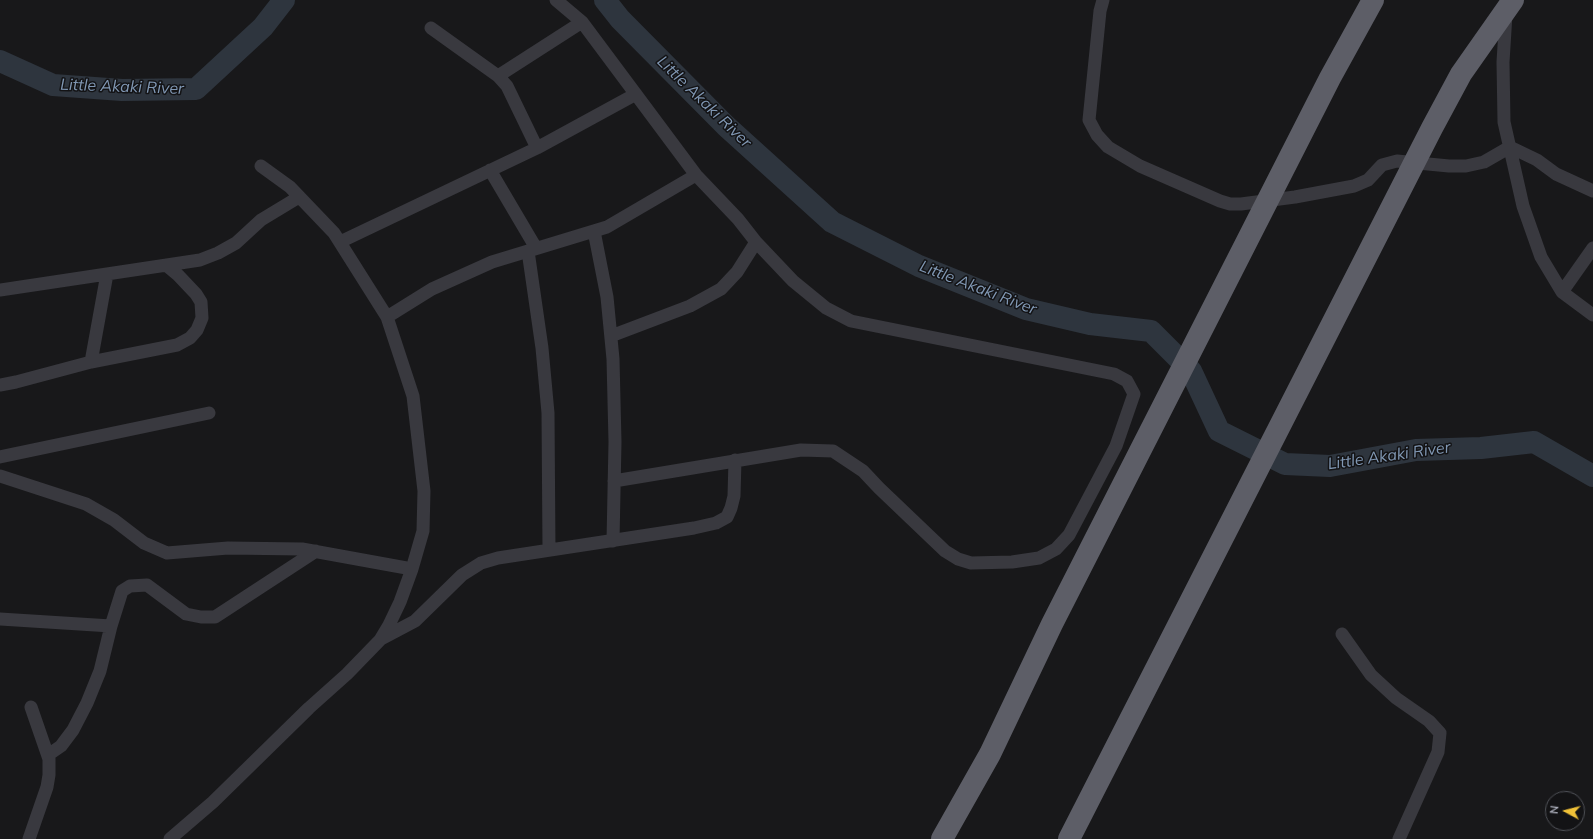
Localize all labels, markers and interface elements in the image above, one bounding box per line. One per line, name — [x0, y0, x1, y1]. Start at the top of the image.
water label: Little Akaki River — [653, 52, 755, 152]
water label: Little Akaki River — [60, 75, 184, 99]
water label: Little Akaki River — [917, 257, 1039, 319]
water label: Little Akaki River — [1326, 438, 1452, 474]
north arrow — [1545, 791, 1585, 831]
text: N — [1547, 805, 1562, 815]

